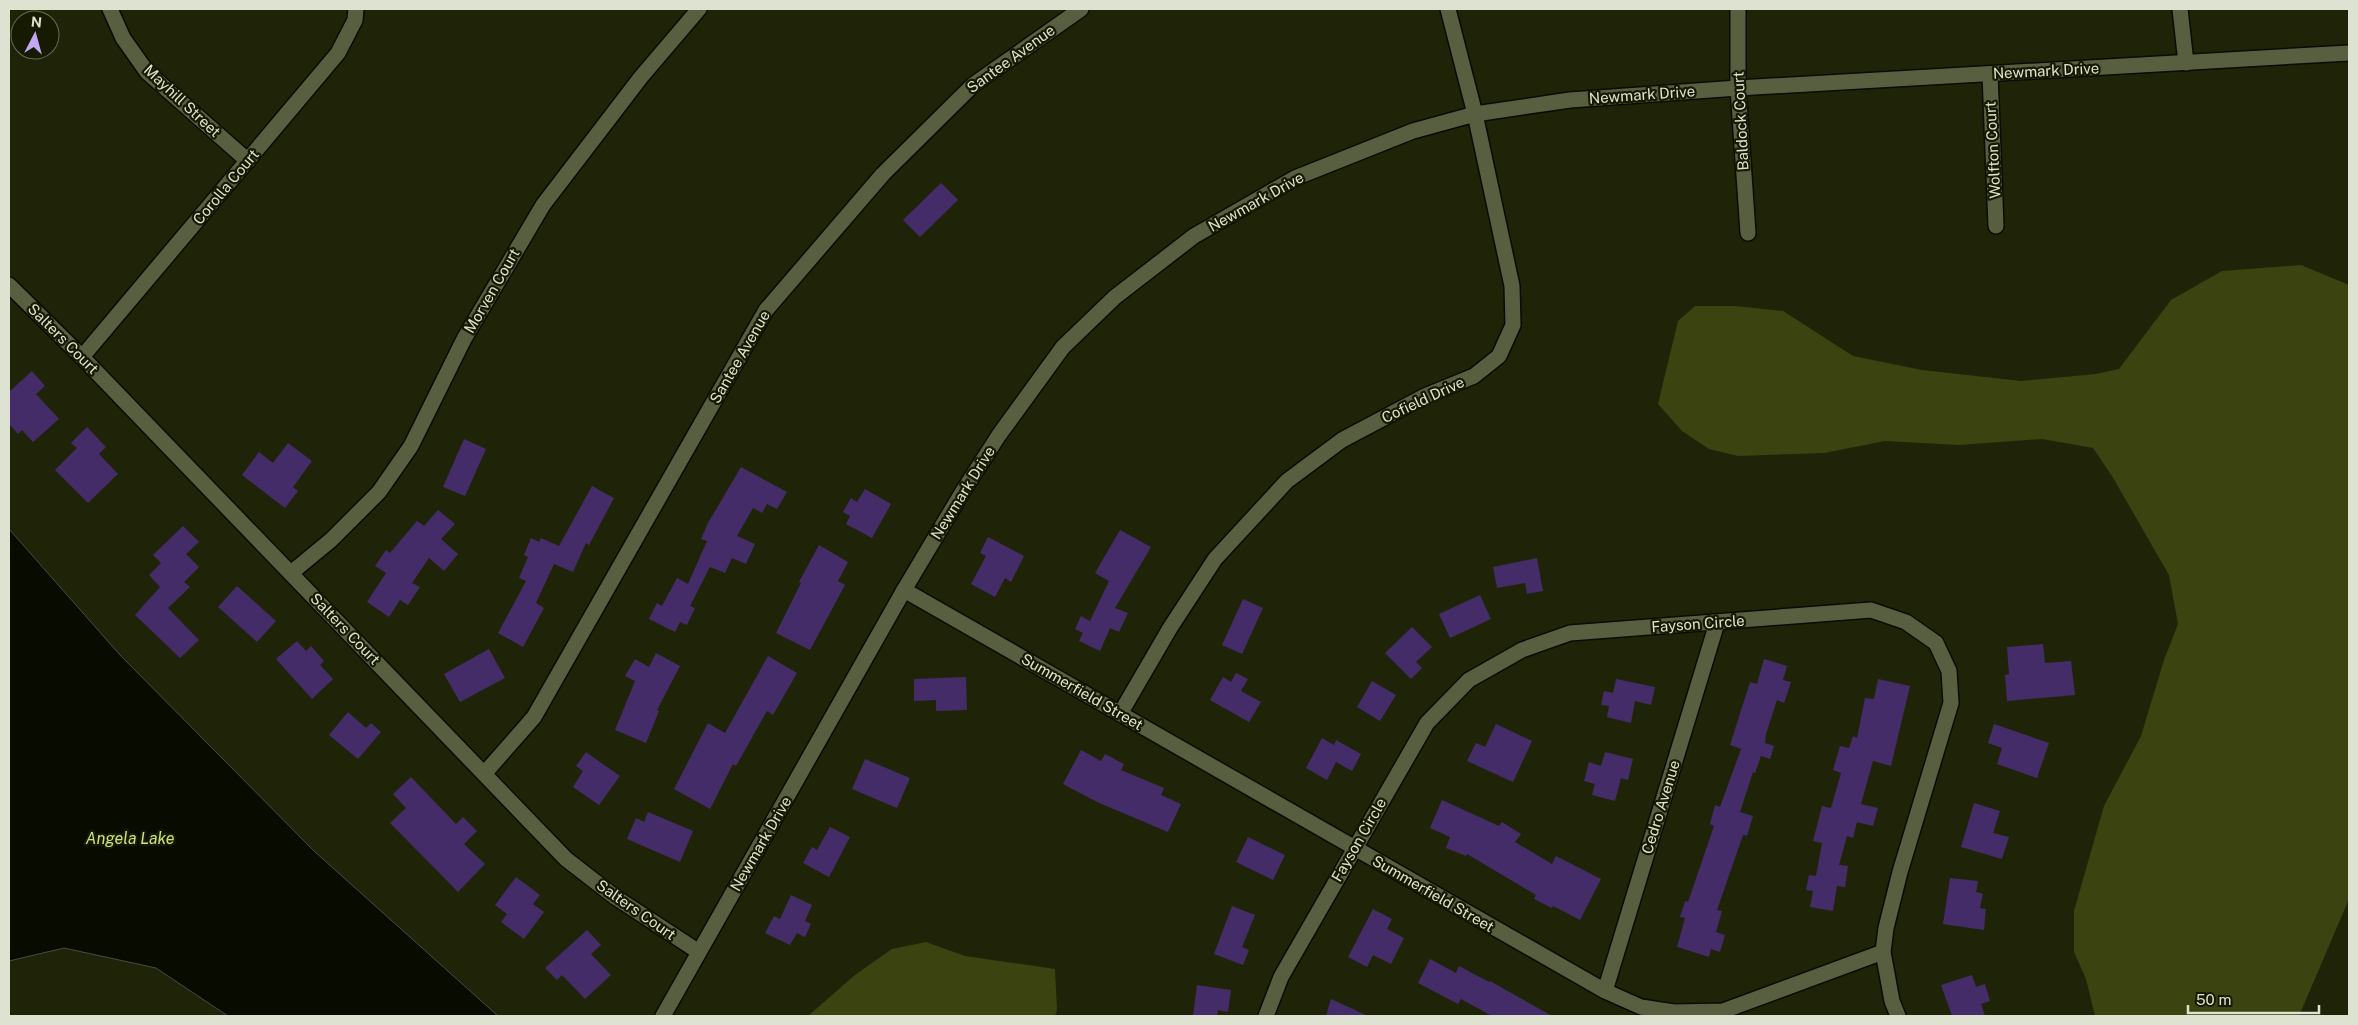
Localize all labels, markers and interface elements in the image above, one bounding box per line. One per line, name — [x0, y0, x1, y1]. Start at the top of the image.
north arrow — [10, 10, 60, 60]
text: N — [30, 14, 43, 31]
street label: Santee Avenue — [964, 21, 1058, 96]
street label: Newmark Drive — [1992, 59, 2100, 82]
street label: Mayhill Street — [141, 61, 224, 140]
street label: Baldock Court — [1729, 71, 1752, 171]
street label: Newmark Drive — [1588, 82, 1696, 107]
street label: Wolfton Court — [1981, 101, 2004, 199]
street label: Corolla Court — [189, 146, 262, 228]
street label: Newmark Drive — [1205, 168, 1306, 235]
street label: Morven Court — [460, 245, 523, 336]
street label: Salters Court — [25, 300, 102, 377]
street label: Santee Avenue — [706, 307, 773, 406]
street label: Cofield Drive — [1379, 373, 1467, 426]
street label: Newmark Drive — [927, 443, 998, 542]
street label: Salters Court — [307, 589, 384, 668]
street label: Fayson Circle — [1651, 612, 1745, 635]
street label: Summerfield Street — [1018, 650, 1146, 733]
street label: Cedro Avenue — [1638, 758, 1683, 856]
street label: Newmark Drive — [727, 793, 795, 894]
street label: Fayson Circle — [1328, 795, 1389, 885]
water label: Angela Lake — [86, 829, 175, 848]
street label: Summerfield Street — [1369, 852, 1497, 935]
street label: Salters Court — [594, 876, 679, 943]
scale bar — [2188, 982, 2319, 1014]
text: 50 m — [2196, 991, 2231, 1008]

